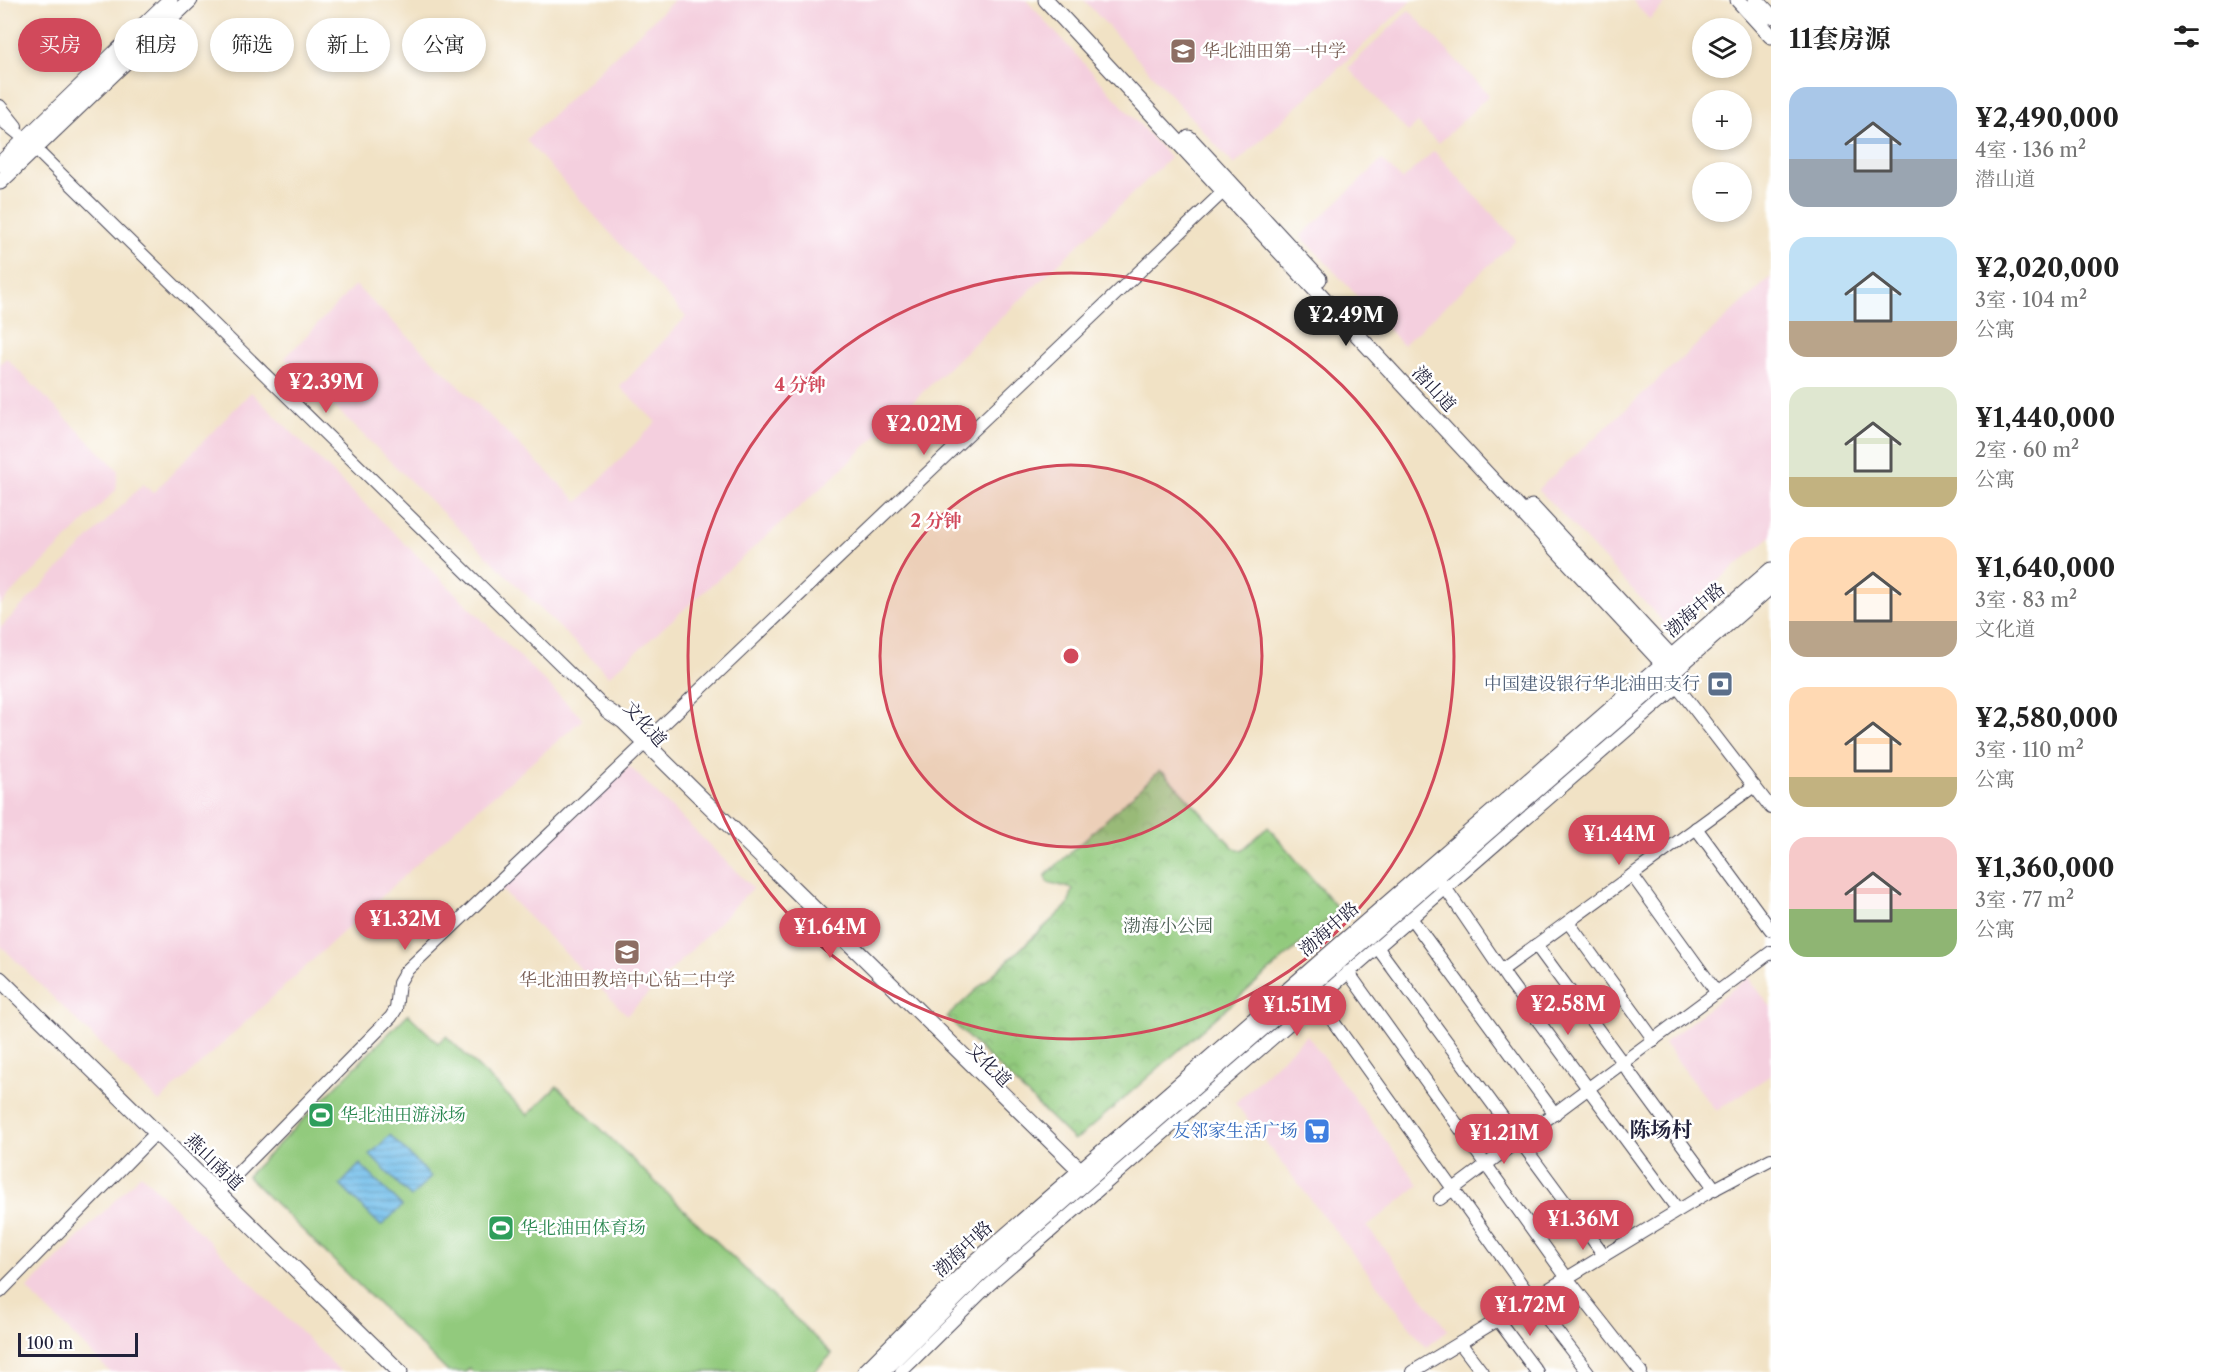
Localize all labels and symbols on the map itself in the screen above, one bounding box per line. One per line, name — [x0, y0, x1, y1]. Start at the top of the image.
school or university icon: 华北油田第一中学 — [1168, 36, 1198, 66]
place label: 华北油田第一中学 — [1202, 40, 1346, 62]
pin: ¥2.49M — [1297, 296, 1395, 347]
street label: 潜山道 — [1408, 362, 1460, 416]
pin: ¥2.39M — [277, 363, 375, 414]
text: 4 分钟 — [774, 374, 826, 396]
pin: ¥2.02M — [875, 405, 973, 456]
text: 2 分钟 — [910, 510, 962, 532]
street label: 渤海中路 — [1661, 578, 1729, 642]
centre of rings — [1061, 646, 1081, 666]
bank icon: 中国建设银行华北油田支行 — [1705, 669, 1735, 699]
place label: 中国建设银行华北油田支行 — [1484, 673, 1700, 695]
street label: 文化道 — [619, 697, 671, 751]
pin: ¥1.44M — [1570, 815, 1668, 866]
street label: 渤海中路 — [1295, 897, 1363, 961]
pin: ¥1.32M — [356, 900, 454, 951]
pin: ¥1.64M — [781, 908, 879, 959]
park label: 渤海小公园 — [1123, 915, 1213, 937]
school or university icon: 华北油田教培中心钻二中学 — [612, 937, 642, 967]
place label: 华北油田教培中心钻二中学 — [519, 969, 735, 991]
pin: ¥2.58M — [1519, 985, 1617, 1036]
pin: ¥1.51M — [1248, 986, 1346, 1037]
street label: 文化道 — [962, 1038, 1016, 1092]
sports icon: 华北油田游泳场 — [306, 1100, 336, 1130]
place label: 华北油田游泳场 — [340, 1104, 466, 1126]
pin: ¥1.21M — [1455, 1114, 1553, 1165]
supermarket icon: 友邻家生活广场 — [1302, 1116, 1332, 1146]
district label: 陈场村 — [1630, 1117, 1693, 1142]
place label: 友邻家生活广场 — [1172, 1120, 1298, 1142]
street label: 燕山南道 — [180, 1129, 248, 1195]
pin: ¥1.36M — [1534, 1200, 1632, 1251]
sports icon: 华北油田体育场 — [486, 1213, 516, 1243]
street label: 渤海中路 — [929, 1216, 997, 1282]
place label: 华北油田体育场 — [520, 1217, 646, 1239]
pin: ¥1.72M — [1481, 1286, 1579, 1337]
scale bar — [18, 1330, 138, 1358]

